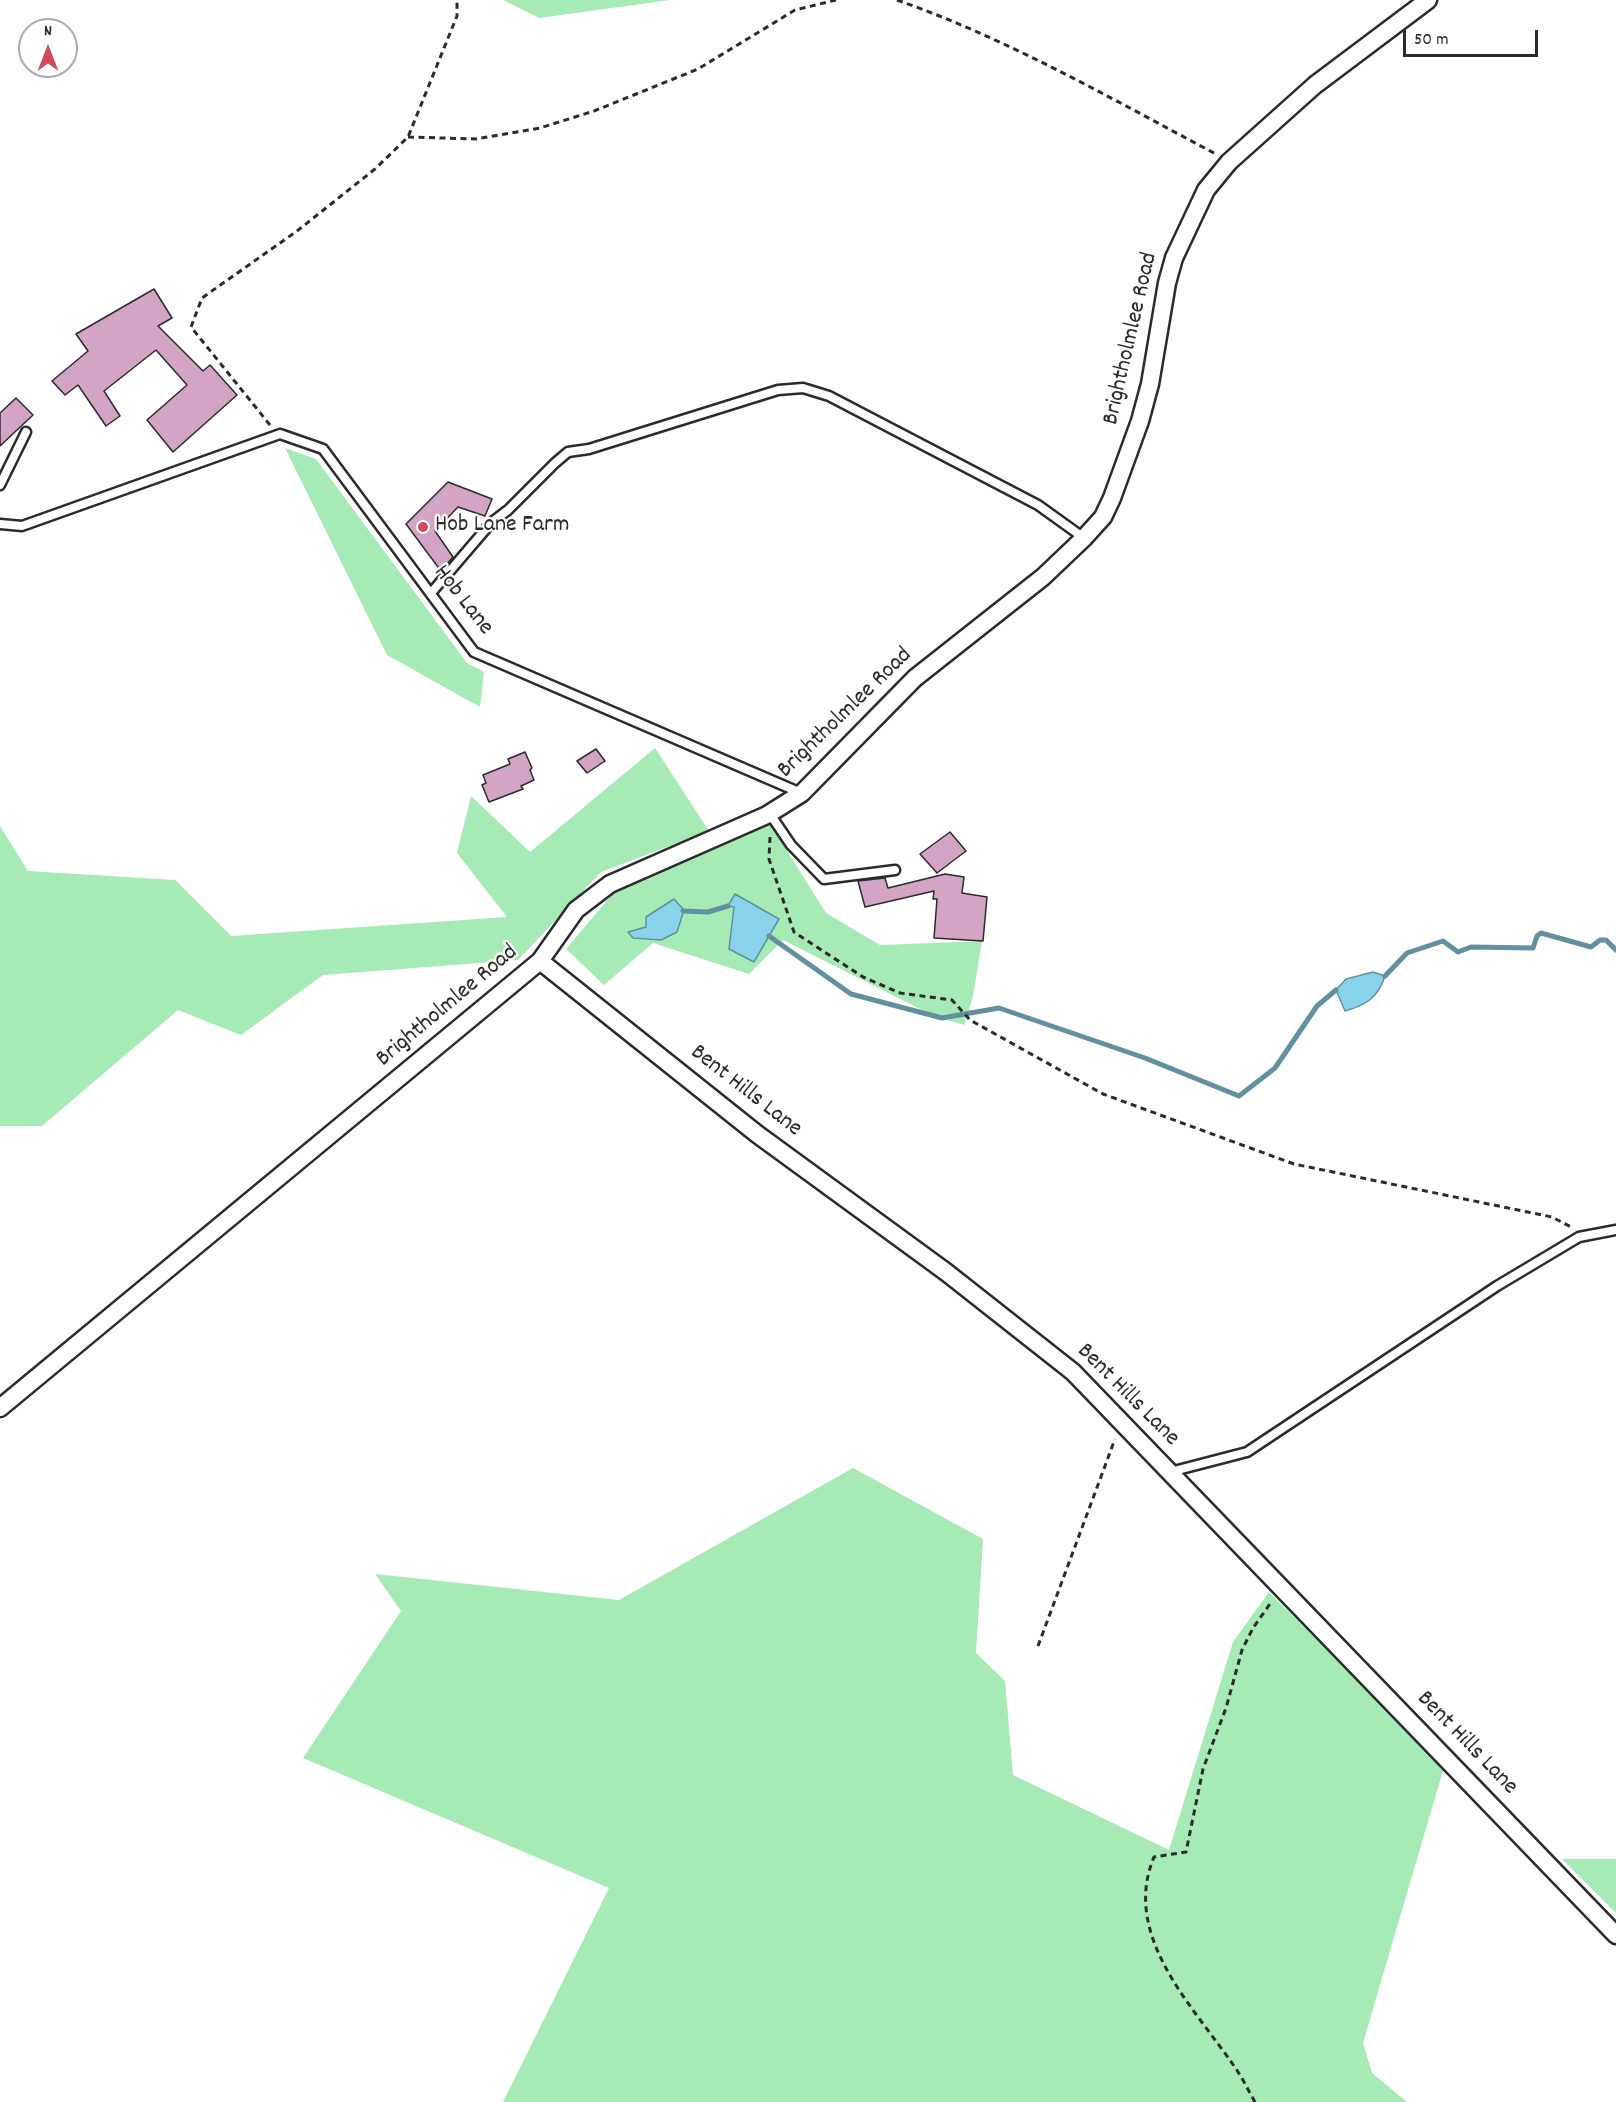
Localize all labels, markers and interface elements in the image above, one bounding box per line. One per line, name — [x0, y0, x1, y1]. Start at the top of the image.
north arrow — [18, 18, 78, 78]
scale bar — [1406, 18, 1541, 56]
text: N — [44, 20, 52, 43]
text: 50 m — [1414, 28, 1449, 53]
street label: Brightholmlee Road — [1098, 250, 1166, 428]
place label: Hob Lane Farm — [435, 513, 569, 541]
marker: Hob Lane Farm — [416, 520, 430, 534]
street label: Hob Lane — [426, 560, 498, 642]
street label: Brightholmlee Road — [773, 642, 919, 786]
street label: Brightholmlee Road — [371, 939, 525, 1075]
street label: Bent Hills Lane — [683, 1039, 807, 1145]
street label: Bent Hills Lane — [1070, 1339, 1184, 1453]
street label: Bent Hills Lane — [1409, 1686, 1523, 1802]

